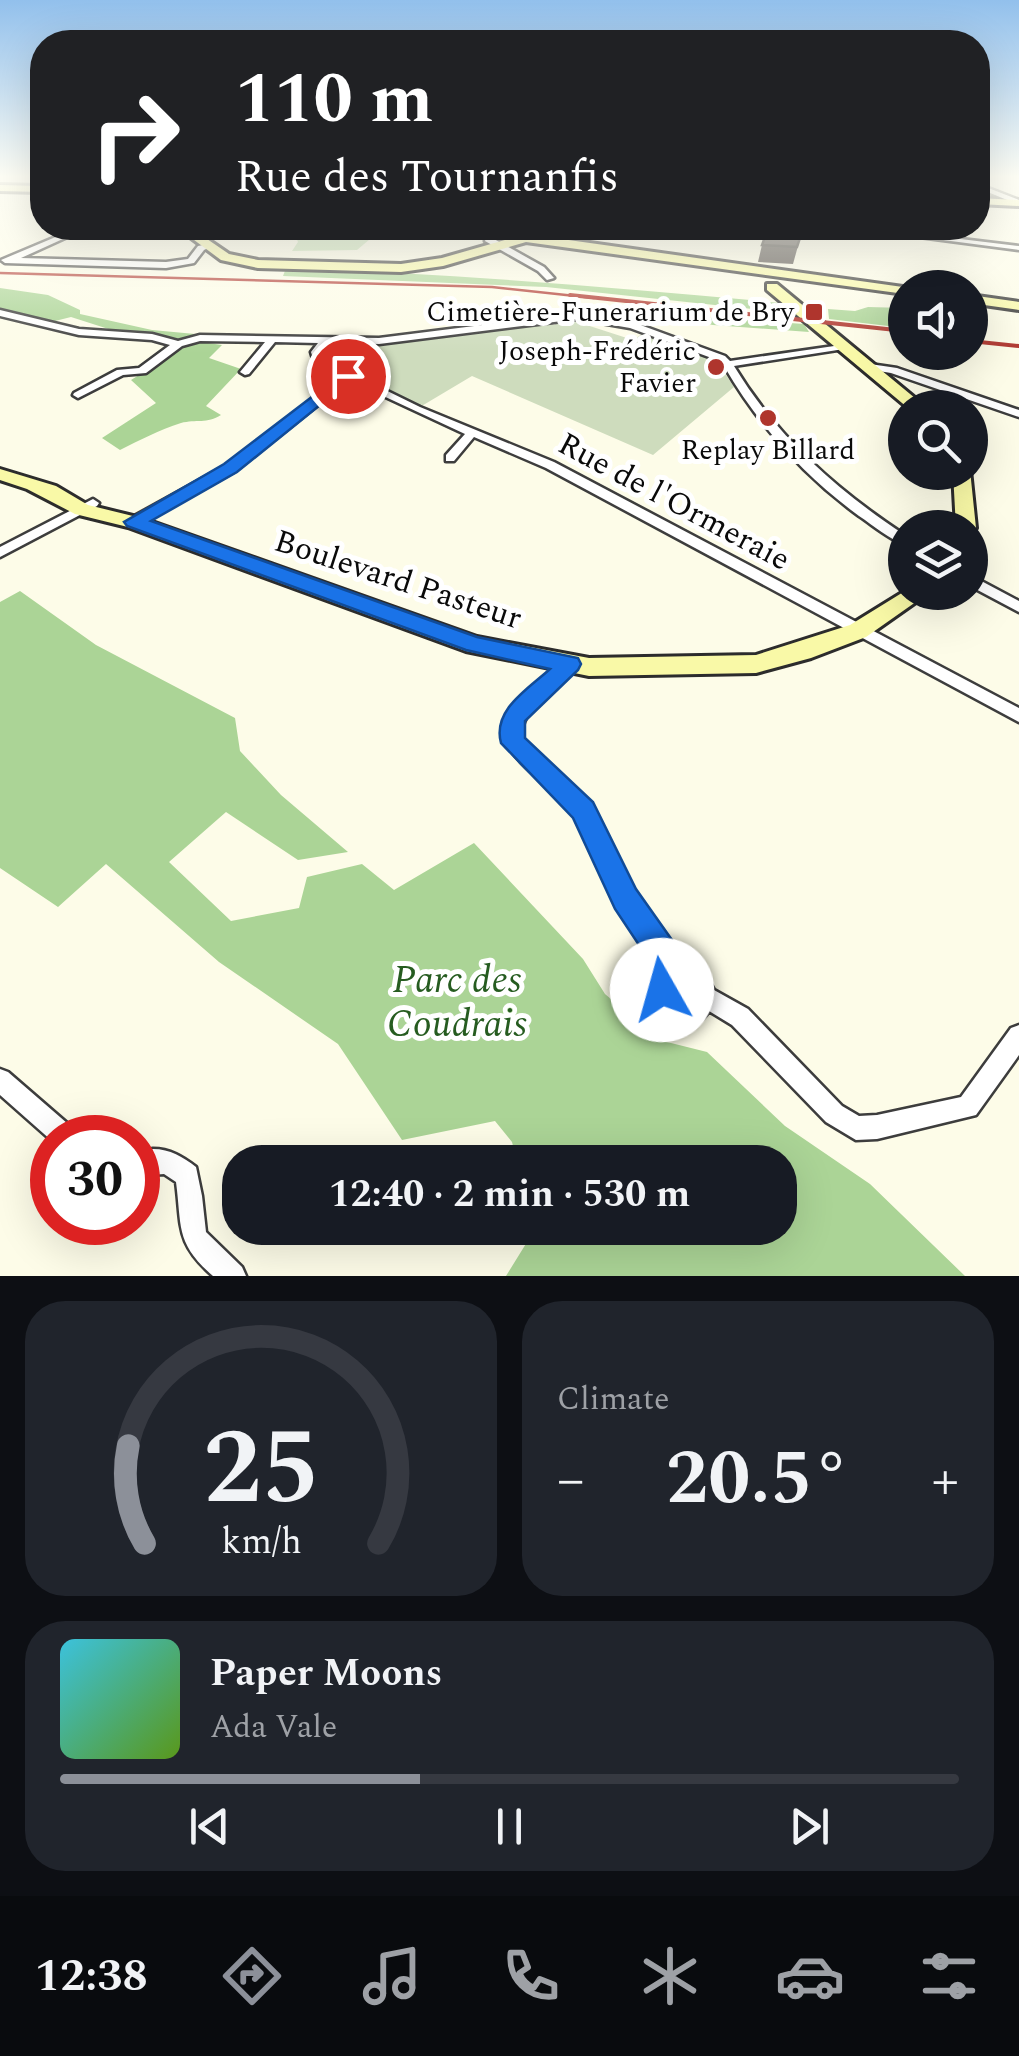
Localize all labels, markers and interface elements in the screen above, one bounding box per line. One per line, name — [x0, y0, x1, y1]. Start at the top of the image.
text: 110 m — [235, 47, 433, 153]
icon: right — [70, 70, 200, 200]
text: Rue des Tournanfis — [235, 143, 619, 212]
map controls — [888, 270, 988, 610]
button: sound — [888, 270, 988, 370]
place label: Cimetière-Funerarium de Bry — [426, 291, 796, 334]
marker: Cimetière-Funerarium de Bry — [803, 301, 825, 323]
place label: Joseph-Frédéric Favier — [499, 330, 696, 405]
pin — [306, 334, 391, 419]
icon: arrive — [321, 349, 376, 404]
marker: Joseph-Frédéric Favier — [705, 356, 727, 378]
button: search — [888, 390, 988, 490]
marker: Replay Billard — [757, 407, 779, 429]
street label: Rue de l'Ormeraie — [549, 420, 799, 584]
place label: Replay Billard — [681, 429, 855, 472]
button: layers — [888, 510, 988, 610]
street label: Boulevard Pasteur — [268, 517, 528, 643]
position arrow — [610, 938, 714, 1042]
park label: Parc des Coudrais — [387, 952, 527, 1054]
speed limit sign: 30 — [30, 1115, 160, 1245]
text: 12:40 · 2 min · 530 m — [329, 1166, 690, 1224]
text: Climate — [557, 1375, 669, 1424]
text: 25 — [203, 1391, 319, 1549]
text: 20.5° — [666, 1423, 850, 1537]
text: − — [557, 1439, 585, 1522]
text: + — [931, 1439, 959, 1522]
text: km/h — [221, 1515, 301, 1570]
text: Paper Moons — [210, 1645, 442, 1703]
text: Ada Vale — [210, 1703, 337, 1752]
icon: previous — [182, 1799, 237, 1854]
icon: pause — [482, 1799, 537, 1854]
icon: next — [782, 1799, 837, 1854]
icon: directions — [217, 1941, 287, 2011]
icon: music — [357, 1941, 427, 2011]
icon: phone — [496, 1941, 566, 2011]
icon: climate — [635, 1941, 705, 2011]
icon: car — [775, 1941, 845, 2011]
icon: filters — [914, 1941, 984, 2011]
text: 12:38 — [35, 1942, 148, 2011]

